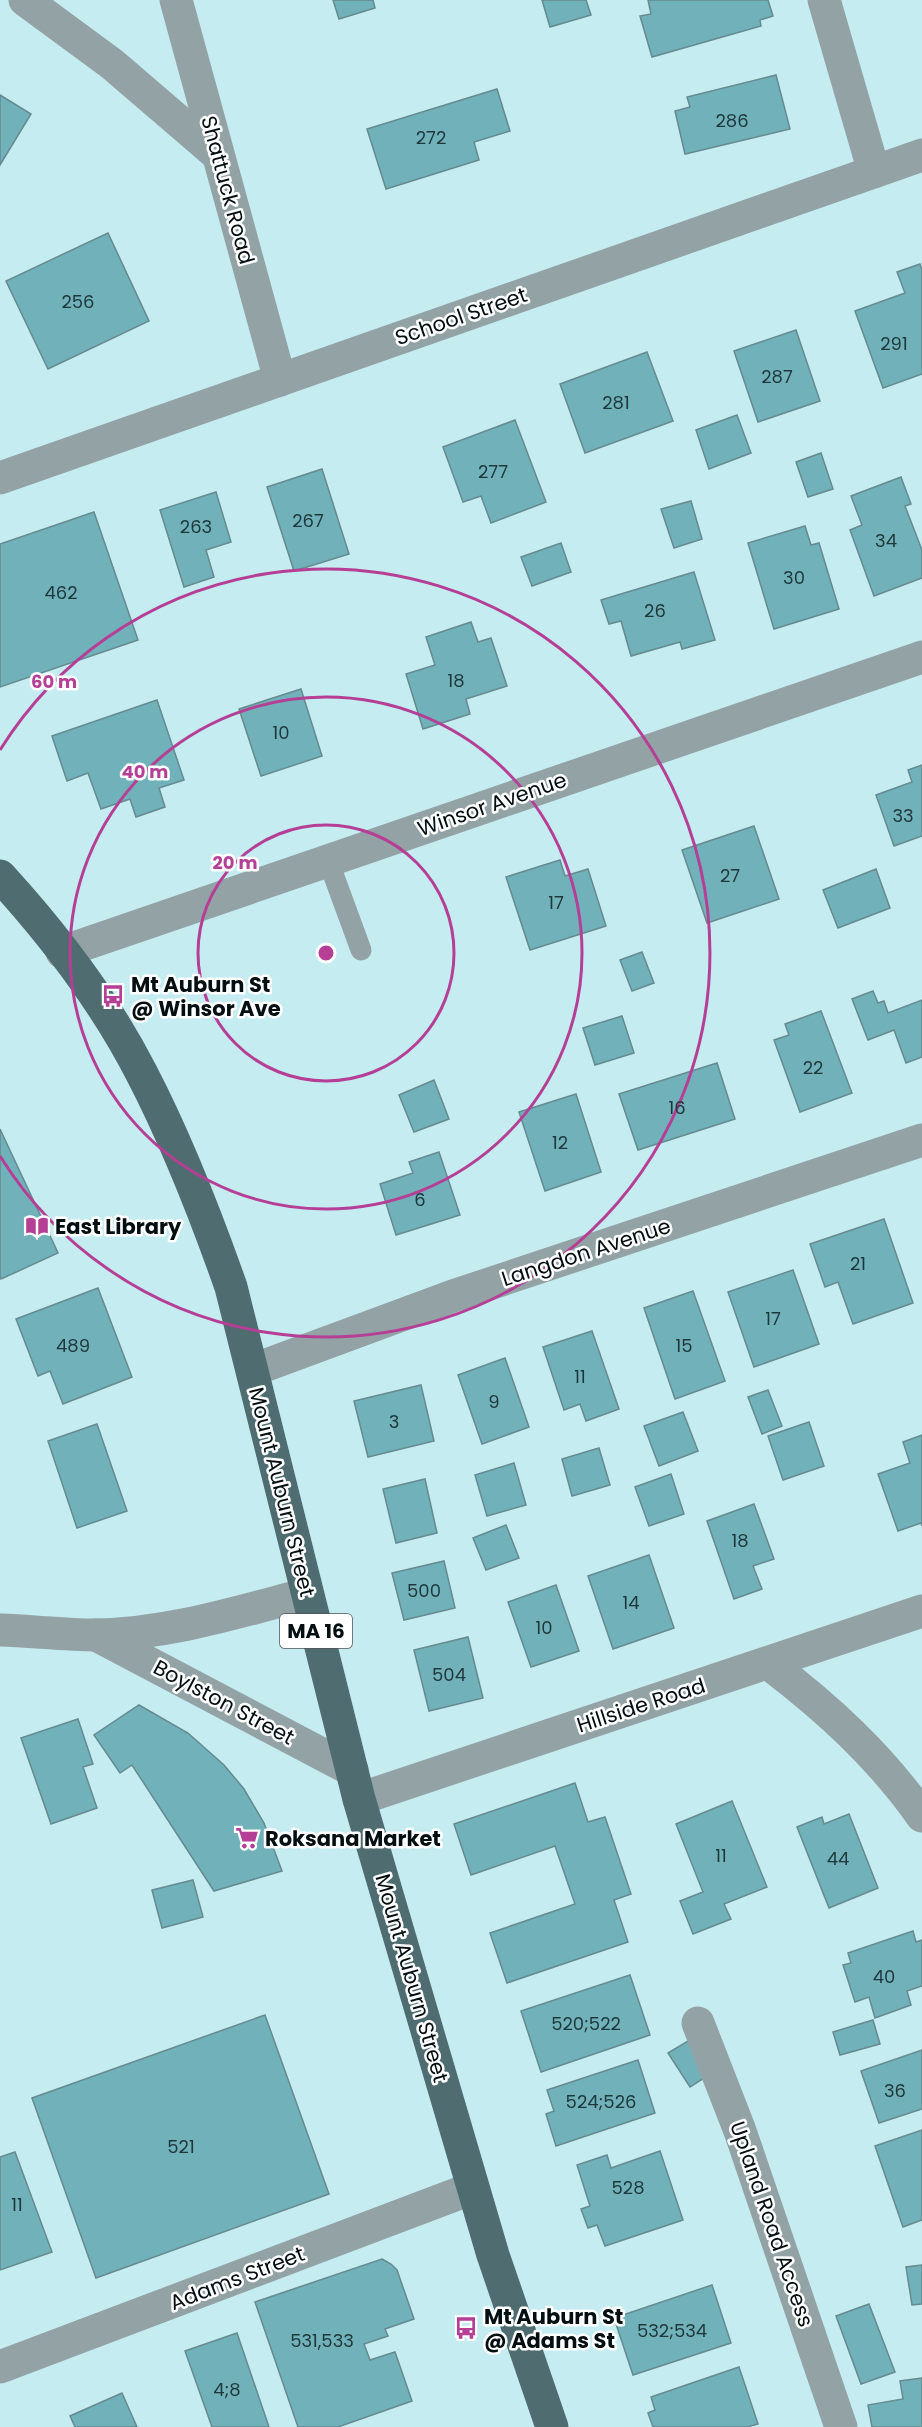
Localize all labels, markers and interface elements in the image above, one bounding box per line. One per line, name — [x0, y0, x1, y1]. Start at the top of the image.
house number: 286 — [715, 108, 749, 133]
street label: Shattuck Road — [194, 113, 262, 267]
house number: 272 — [416, 125, 446, 150]
street label: School Street — [391, 280, 531, 352]
house number: 256 — [61, 289, 95, 314]
house number: 291 — [880, 331, 908, 356]
house number: 287 — [761, 364, 793, 389]
house number: 281 — [602, 390, 630, 415]
house number: 277 — [478, 459, 508, 484]
house number: 267 — [292, 508, 324, 533]
house number: 263 — [180, 514, 212, 539]
house number: 34 — [875, 528, 897, 553]
house number: 30 — [783, 565, 805, 590]
house number: 462 — [44, 580, 78, 605]
house number: 26 — [644, 598, 666, 623]
house number: 18 — [447, 668, 465, 693]
text: 60 m — [31, 669, 77, 694]
house number: 10 — [272, 720, 290, 745]
text: 40 m — [122, 759, 168, 784]
street label: Winsor Avenue — [414, 765, 570, 843]
house number: 33 — [892, 803, 914, 828]
text: 20 m — [213, 850, 257, 875]
house number: 27 — [720, 863, 740, 888]
house number: 17 — [548, 890, 564, 915]
centre of rings — [316, 943, 336, 963]
place label: Mt Auburn St @ Winsor Ave — [131, 970, 281, 1023]
bus stop icon: Mt Auburn St @ Winsor Ave — [100, 983, 126, 1009]
house number: 22 — [803, 1055, 823, 1080]
house number: 16 — [668, 1095, 686, 1120]
house number: 12 — [552, 1130, 568, 1155]
house number: 6 — [414, 1187, 426, 1212]
street label: Langdon Avenue — [498, 1211, 674, 1293]
place label: East Library — [55, 1212, 182, 1241]
library icon: East Library — [24, 1213, 50, 1239]
house number: 21 — [850, 1251, 866, 1276]
house number: 17 — [765, 1306, 781, 1331]
house number: 489 — [56, 1333, 90, 1358]
house number: 15 — [675, 1333, 693, 1358]
house number: 11 — [574, 1364, 586, 1389]
street label: Mount Auburn Street — [242, 1384, 322, 1600]
house number: 9 — [488, 1389, 500, 1414]
house number: 3 — [389, 1409, 399, 1434]
house number: 18 — [731, 1528, 749, 1553]
house number: 500 — [407, 1578, 441, 1603]
house number: 14 — [622, 1590, 640, 1615]
road number: MA 16 — [280, 1614, 352, 1648]
house number: 10 — [535, 1615, 553, 1640]
street label: Boylston Street — [148, 1653, 300, 1751]
house number: 504 — [432, 1662, 466, 1687]
street label: Hillside Road — [573, 1671, 709, 1739]
place label: Roksana Market — [265, 1824, 441, 1853]
supermarket icon: Roksana Market — [234, 1825, 260, 1851]
house number: 11 — [715, 1843, 727, 1868]
house number: 44 — [827, 1846, 849, 1871]
street label: Mount Auburn Street — [368, 1871, 456, 2085]
house number: 40 — [873, 1964, 895, 1989]
house number: 520;522 — [551, 2011, 621, 2036]
house number: 36 — [884, 2078, 906, 2103]
house number: 524;526 — [566, 2089, 636, 2114]
street label: Upland Road Access — [723, 2117, 821, 2331]
house number: 521 — [167, 2134, 195, 2159]
house number: 528 — [611, 2175, 645, 2200]
house number: 11 — [11, 2192, 23, 2217]
street label: Adams Street — [165, 2239, 309, 2317]
place label: Mt Auburn St @ Adams St — [484, 2302, 623, 2355]
bus stop icon: Mt Auburn St @ Adams St — [453, 2315, 479, 2341]
house number: 532;534 — [637, 2318, 707, 2343]
house number: 531,533 — [290, 2328, 354, 2353]
house number: 4;8 — [213, 2377, 241, 2402]

